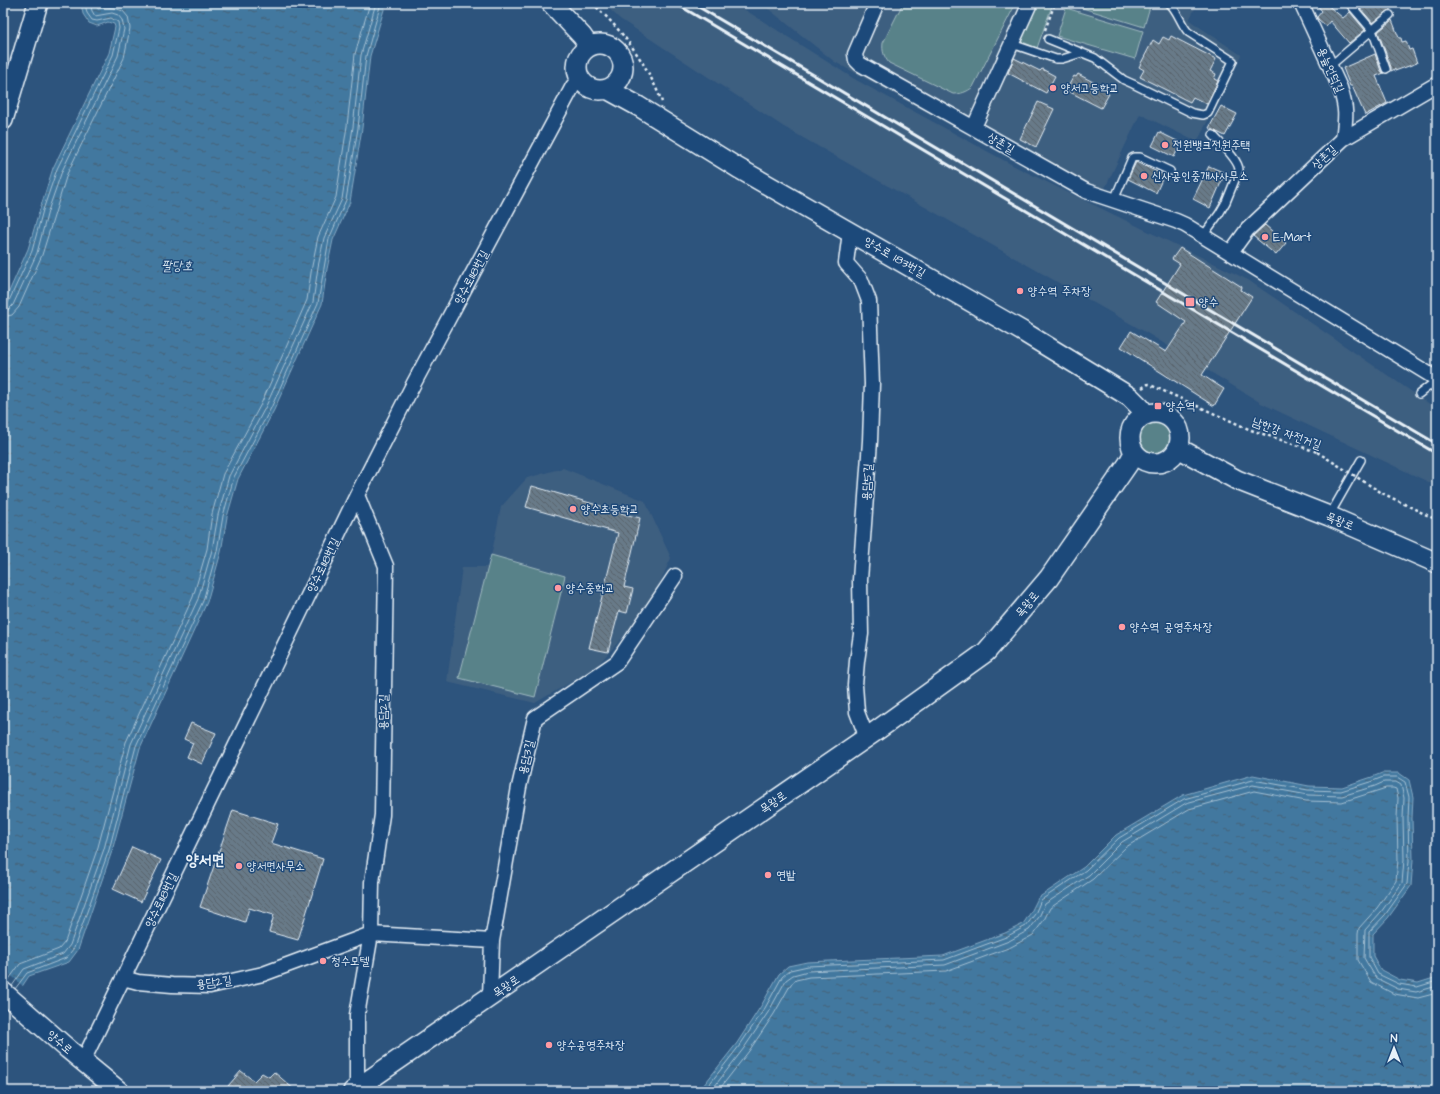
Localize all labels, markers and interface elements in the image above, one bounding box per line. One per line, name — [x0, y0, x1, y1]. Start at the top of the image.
street label: 용늪언덕길 — [1313, 45, 1348, 96]
place label: 양서고등학교 — [1061, 80, 1119, 97]
marker: 양서고등학교 — [1048, 83, 1058, 93]
street label: 상촌길 — [984, 129, 1018, 158]
place label: 전원뱅크전원주택 — [1173, 137, 1250, 154]
marker: 전원뱅크전원주택 — [1160, 140, 1170, 150]
street label: 상촌길 — [1308, 141, 1341, 173]
place label: 신사공인중개사사무소 — [1152, 168, 1249, 185]
marker: 신사공인중개사사무소 — [1139, 171, 1149, 181]
place label: E-Mart — [1273, 229, 1311, 246]
marker: E-Mart — [1260, 232, 1270, 242]
street label: 양수로 183번길 — [861, 233, 929, 282]
street label: 양수로118번길 — [450, 247, 493, 307]
water label: 팔당호 — [161, 257, 193, 275]
place label: 양수역 주차장 — [1028, 283, 1091, 300]
marker: 양수역 주차장 — [1015, 286, 1025, 296]
place label: 양수 — [1199, 294, 1219, 311]
marker: 양수 — [1184, 296, 1196, 308]
place label: 양수역 — [1166, 398, 1195, 415]
marker: 양수역 — [1153, 401, 1163, 411]
street label: 남한강 자전거길 — [1250, 413, 1324, 454]
street label: 용담5길 — [858, 462, 877, 501]
place label: 양수초등학교 — [581, 501, 639, 518]
marker: 양수초등학교 — [568, 504, 578, 514]
street label: 목왕로 — [1323, 508, 1356, 535]
street label: 양수로118번길 — [303, 535, 344, 596]
place label: 양수중학교 — [566, 580, 614, 597]
marker: 양수중학교 — [553, 583, 563, 593]
street label: 목왕로 — [1012, 588, 1043, 621]
place label: 양수역 공영주차장 — [1130, 619, 1212, 636]
marker: 양수역 공영주차장 — [1117, 622, 1127, 632]
street label: 용담2길 — [375, 694, 392, 730]
street label: 용담3길 — [514, 738, 539, 776]
street label: 목왕로 — [757, 787, 790, 818]
district label: 양서면 — [186, 849, 224, 871]
place label: 양서면사무소 — [247, 858, 305, 875]
marker: 양서면사무소 — [234, 861, 244, 871]
place label: 연밭 — [776, 867, 796, 884]
street label: 양수로118번길 — [141, 870, 182, 931]
marker: 연밭 — [763, 870, 773, 880]
place label: 청수모텔 — [331, 953, 370, 970]
marker: 청수모텔 — [318, 956, 328, 966]
street label: 목왕로 — [490, 971, 523, 1002]
street label: 용담2길 — [195, 972, 233, 993]
street label: 양수로 — [43, 1026, 76, 1058]
north arrow — [1374, 1028, 1414, 1068]
text: N — [1391, 1031, 1398, 1046]
place label: 양수공영주차장 — [557, 1037, 625, 1054]
marker: 양수공영주차장 — [544, 1040, 554, 1050]

